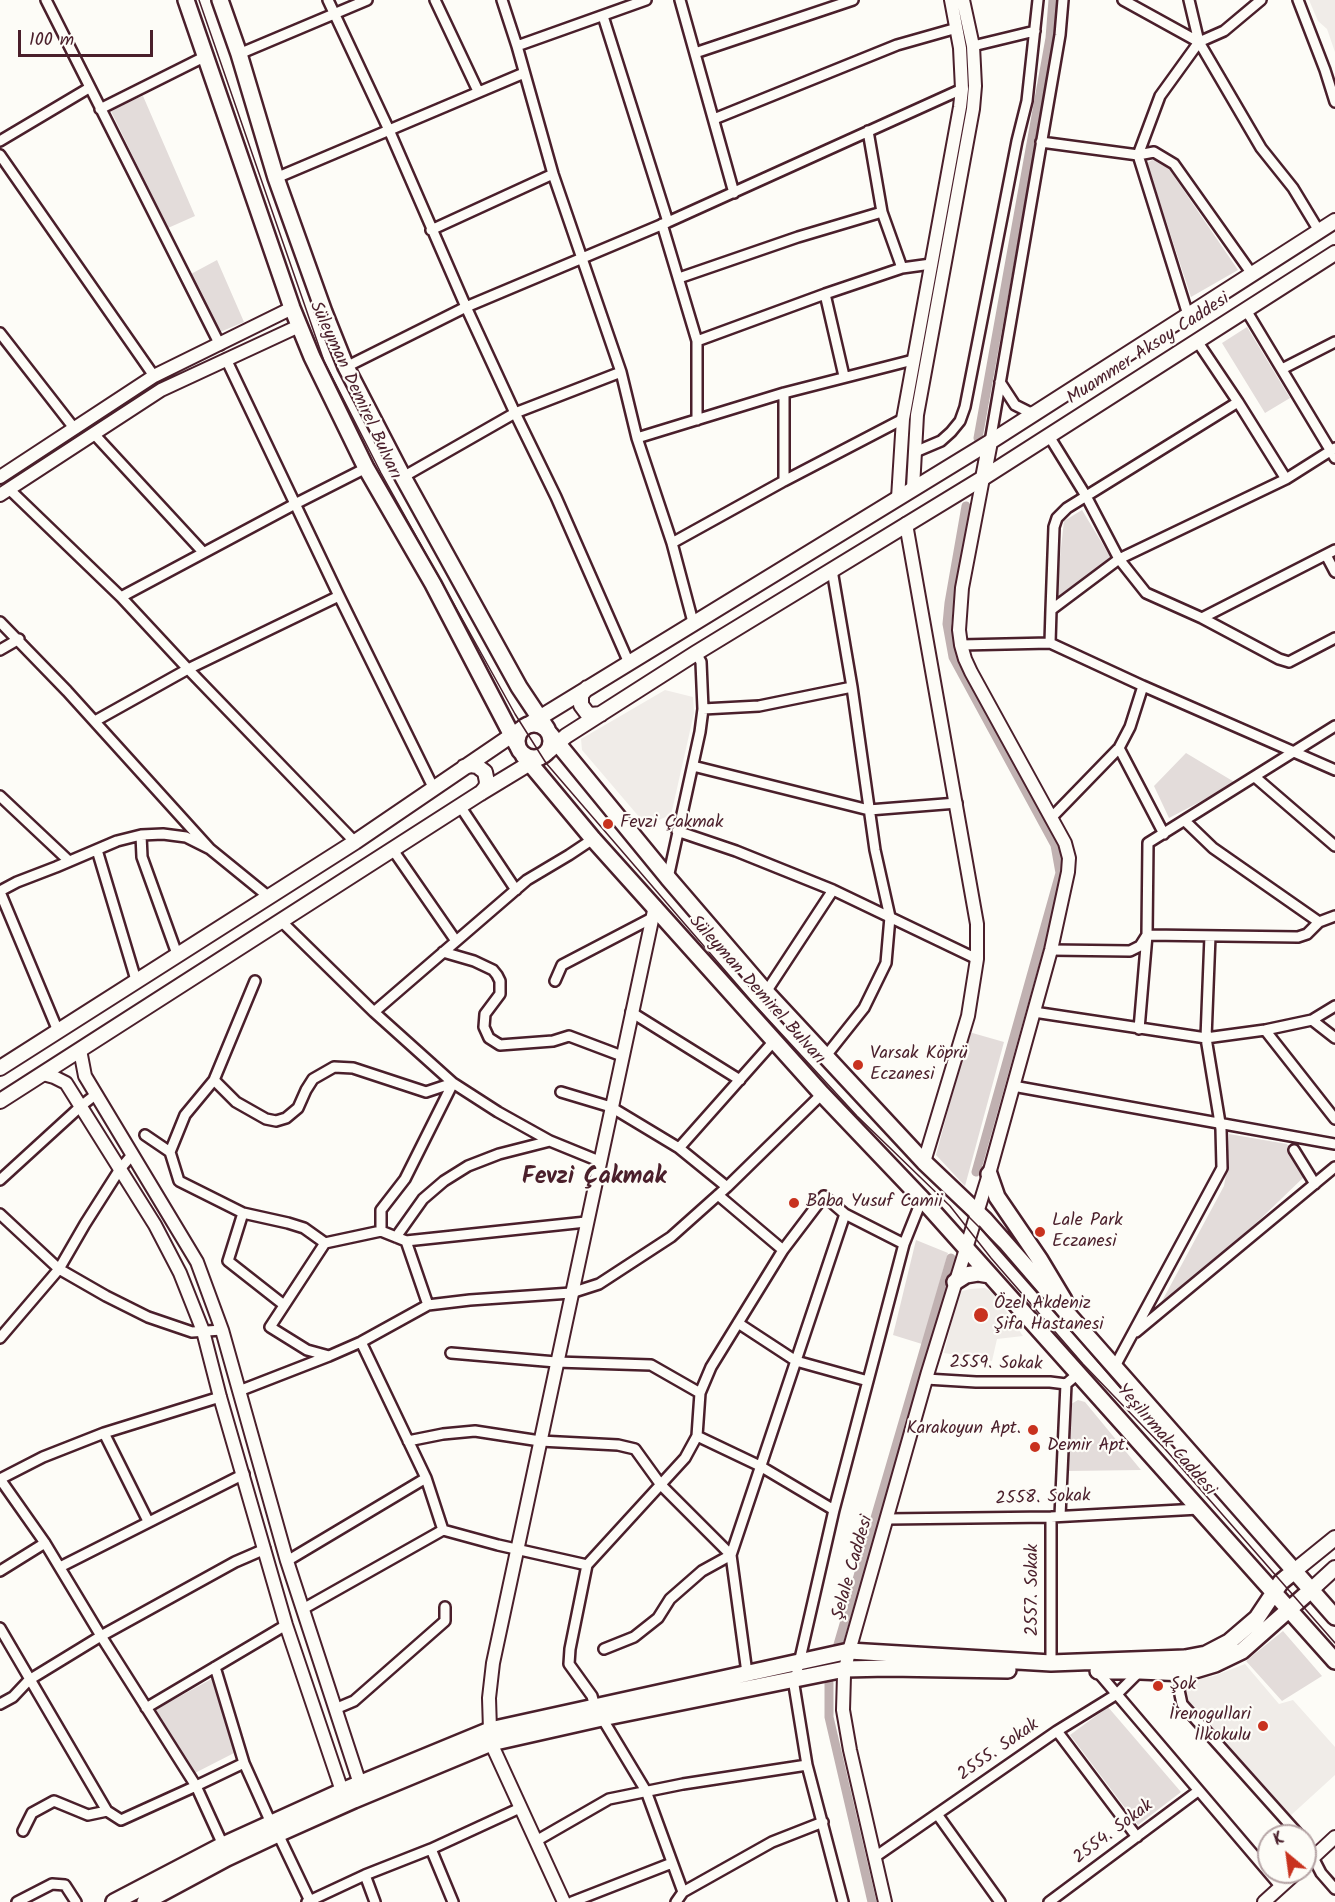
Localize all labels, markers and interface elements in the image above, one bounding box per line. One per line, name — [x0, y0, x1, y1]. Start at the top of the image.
scale bar — [21, 18, 156, 56]
text: 100 m — [29, 26, 74, 55]
street label: Muammer Aksoy Caddesi — [1064, 289, 1234, 411]
street label: Süleyman Demirel Bulvarı — [303, 299, 405, 483]
place label: Fevzi Çakmak — [620, 813, 723, 835]
marker: Fevzi Çakmak — [601, 817, 615, 831]
street label: Süleyman Demirel Bulvarı — [683, 912, 829, 1070]
place label: Varsak Köprü Eczanesi — [870, 1044, 968, 1086]
marker: Varsak Köprü Eczanesi — [851, 1058, 865, 1072]
district label: Fevzi Çakmak — [522, 1165, 666, 1193]
place label: Baba Yusuf Camii — [806, 1192, 942, 1214]
marker: Baba Yusuf Camii — [787, 1196, 801, 1210]
place label: Lale Park Eczanesi — [1052, 1211, 1123, 1254]
marker: Lale Park Eczanesi — [1033, 1225, 1047, 1239]
place label: Özel Akdeniz Şifa Hastanesi — [994, 1294, 1104, 1336]
marker: Özel Akdeniz Şifa Hastanesi — [972, 1306, 990, 1324]
street label: 2559. Sokak — [949, 1353, 1043, 1377]
street label: Yeşilırmak Caddesi — [1111, 1381, 1219, 1501]
place label: Karakoyun Apt. — [906, 1419, 1021, 1441]
marker: Karakoyun Apt. — [1026, 1423, 1040, 1437]
place label: Demir Apt. — [1047, 1436, 1129, 1458]
marker: Demir Apt. — [1028, 1440, 1042, 1454]
street label: 2558. Sokak — [995, 1487, 1091, 1511]
street label: Şelale Caddesi — [829, 1513, 879, 1623]
street label: 2557. Sokak — [1023, 1544, 1045, 1636]
place label: Şok — [1170, 1675, 1196, 1697]
marker: Şok — [1151, 1679, 1165, 1693]
place label: İrenogullari İlkokulu — [1169, 1705, 1251, 1748]
street label: 2555. Sokak — [954, 1715, 1044, 1787]
marker: İrenogullari İlkokulu — [1256, 1719, 1270, 1733]
street label: 2554. Sokak — [1070, 1796, 1158, 1870]
north arrow — [1257, 1824, 1317, 1884]
text: K — [1269, 1826, 1289, 1853]

